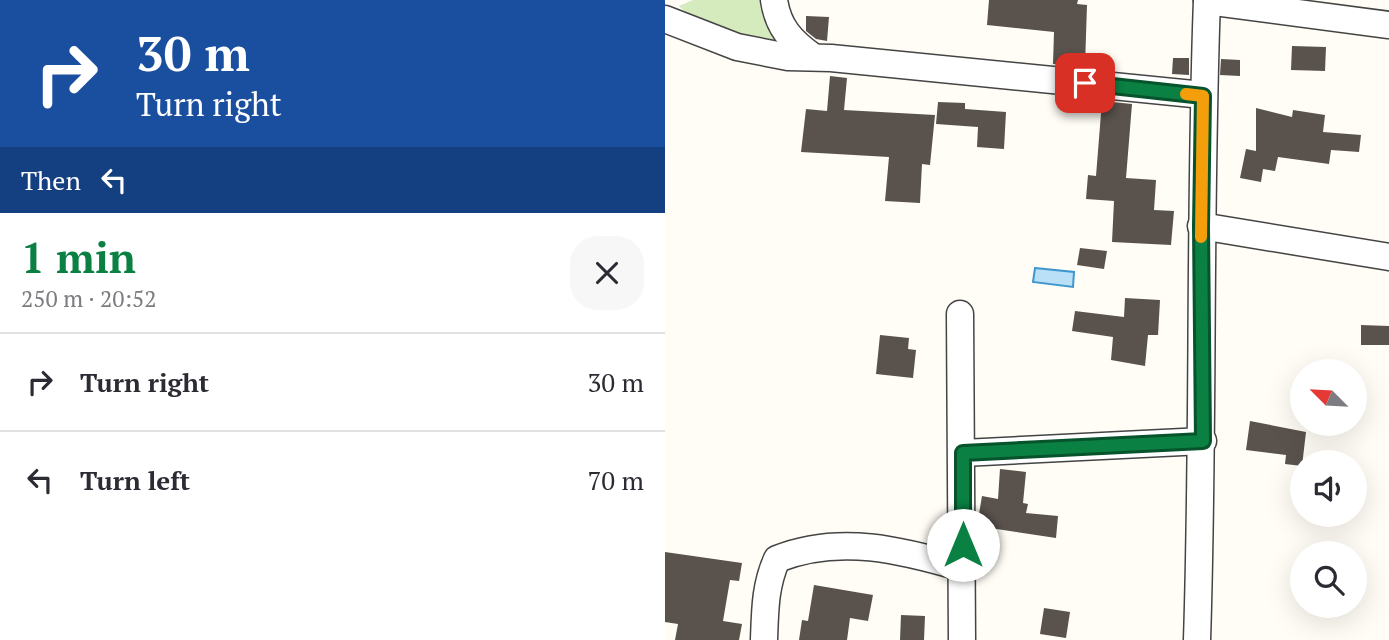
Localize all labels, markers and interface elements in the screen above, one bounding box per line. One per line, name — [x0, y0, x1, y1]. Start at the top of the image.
text: 30 m — [136, 20, 250, 85]
icon: right — [21, 28, 112, 119]
pin — [1055, 53, 1115, 113]
icon: arrive — [1066, 64, 1104, 102]
text: Turn right — [136, 83, 282, 125]
icon: left — [95, 161, 133, 199]
text: Then — [21, 163, 81, 197]
text: 1 min — [21, 229, 136, 285]
button: close — [570, 236, 644, 310]
text: 250 m · 20:52 — [21, 283, 156, 314]
north arrow — [1290, 359, 1367, 436]
map controls — [1290, 359, 1367, 618]
icon: right — [21, 363, 59, 401]
text: Turn right — [80, 365, 209, 399]
text: 30 m — [588, 365, 644, 399]
button: sound — [1290, 450, 1367, 527]
icon: left — [21, 461, 59, 499]
text: Turn left — [80, 463, 190, 497]
text: 70 m — [588, 463, 644, 497]
position arrow — [926, 508, 1000, 582]
button: search — [1290, 541, 1367, 618]

